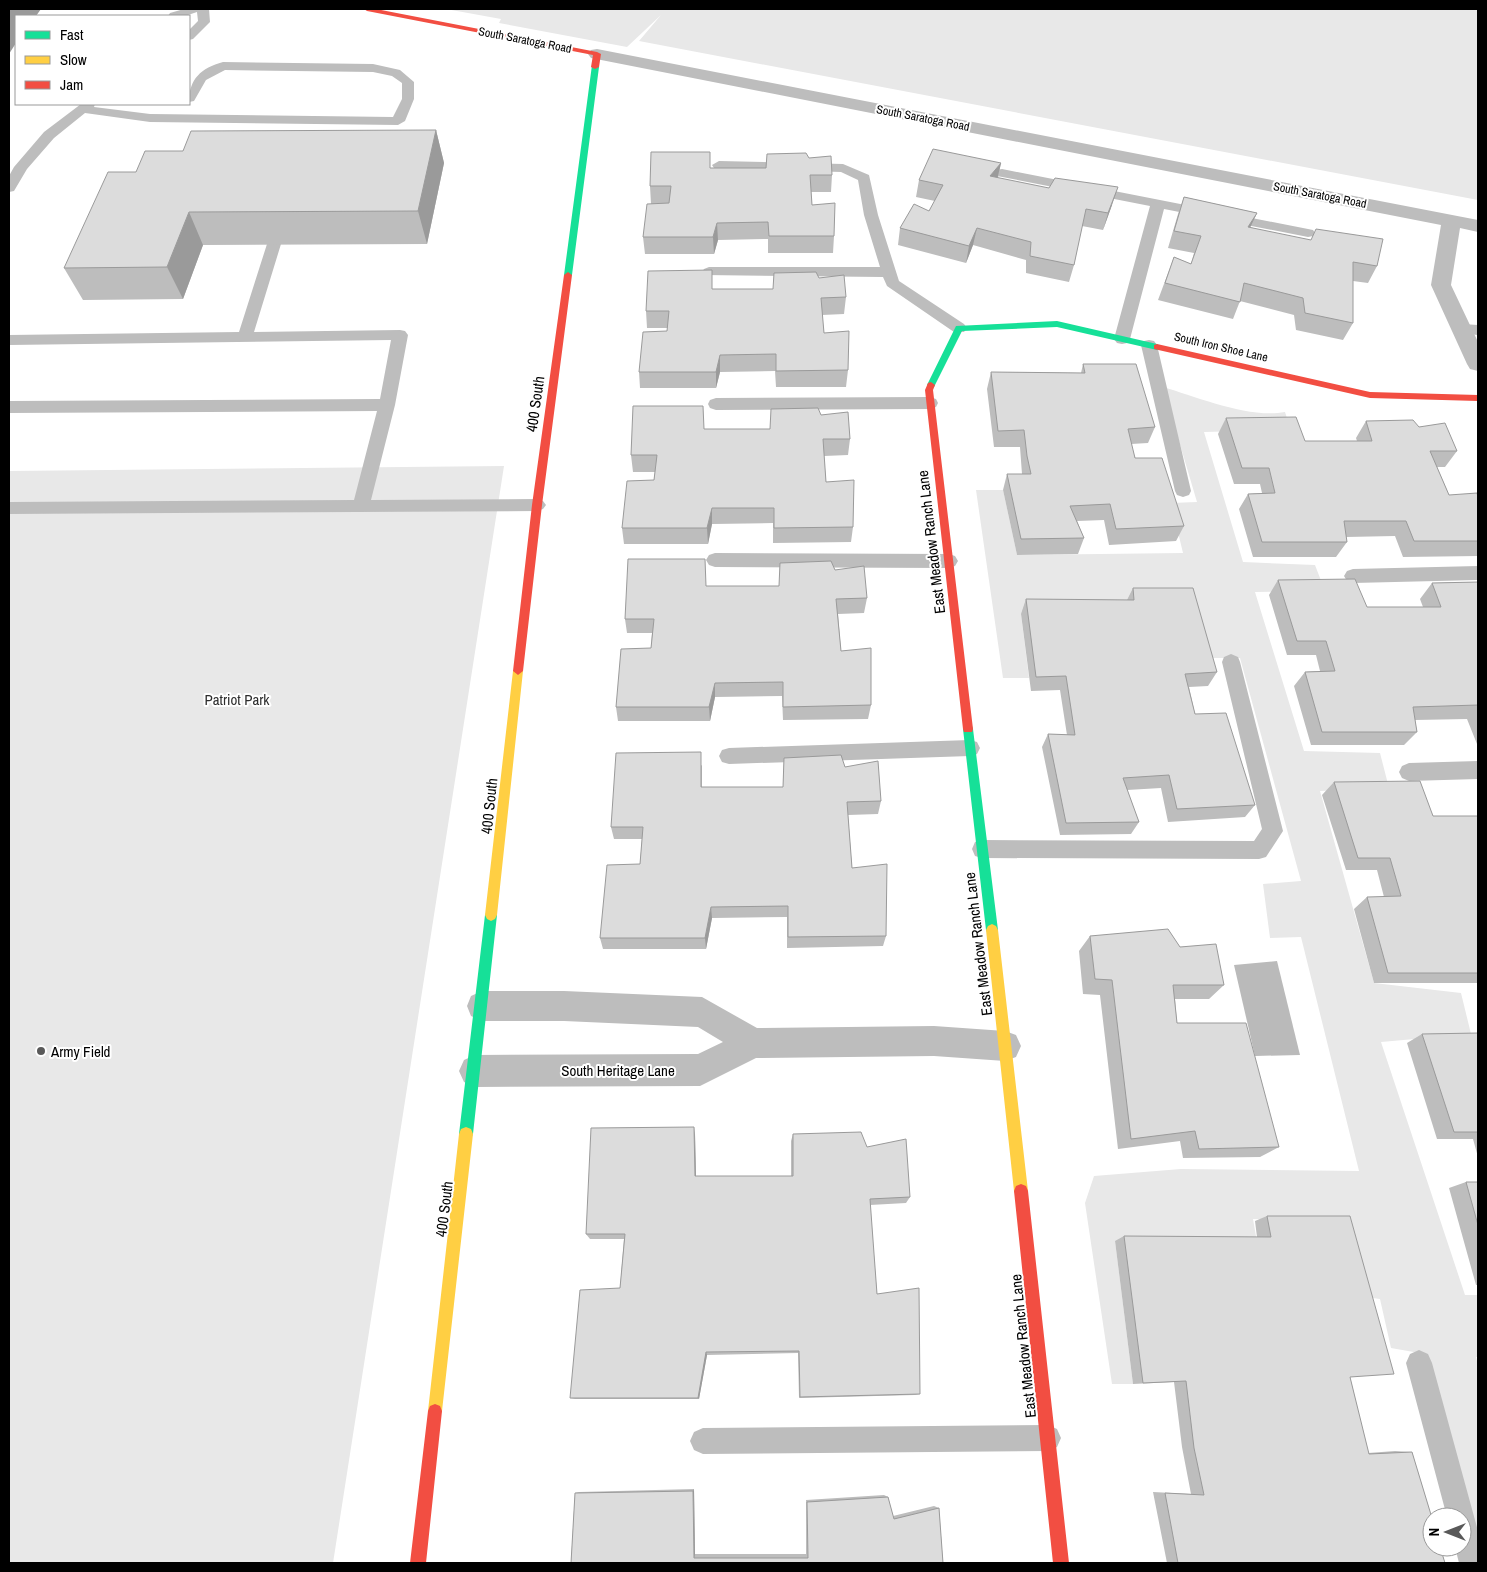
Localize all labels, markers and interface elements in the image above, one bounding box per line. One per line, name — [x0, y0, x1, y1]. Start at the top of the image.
legend — [15, 15, 190, 105]
street label: South Saratoga Road — [477, 23, 573, 57]
text: Fast — [60, 24, 84, 45]
text: Slow — [60, 49, 87, 70]
text: Jam — [60, 74, 83, 95]
street label: South Saratoga Road — [875, 101, 971, 135]
street label: South Saratoga Road — [1272, 178, 1368, 212]
street label: South Iron Shoe Lane — [1173, 328, 1269, 366]
street label: 400 South — [521, 375, 549, 433]
street label: East Meadow Ranch Lane — [912, 469, 950, 615]
park label: Patriot Park — [205, 689, 270, 710]
street label: 400 South — [476, 777, 502, 835]
street label: East Meadow Ranch Lane — [959, 871, 997, 1017]
place label: Army Field — [50, 1041, 110, 1062]
marker: Army Field — [35, 1045, 47, 1057]
street label: South Heritage Lane — [561, 1060, 675, 1081]
street label: 400 South — [430, 1180, 458, 1238]
street label: East Meadow Ranch Lane — [1005, 1273, 1041, 1419]
north arrow — [1422, 1507, 1472, 1557]
text: N — [1425, 1528, 1443, 1536]

